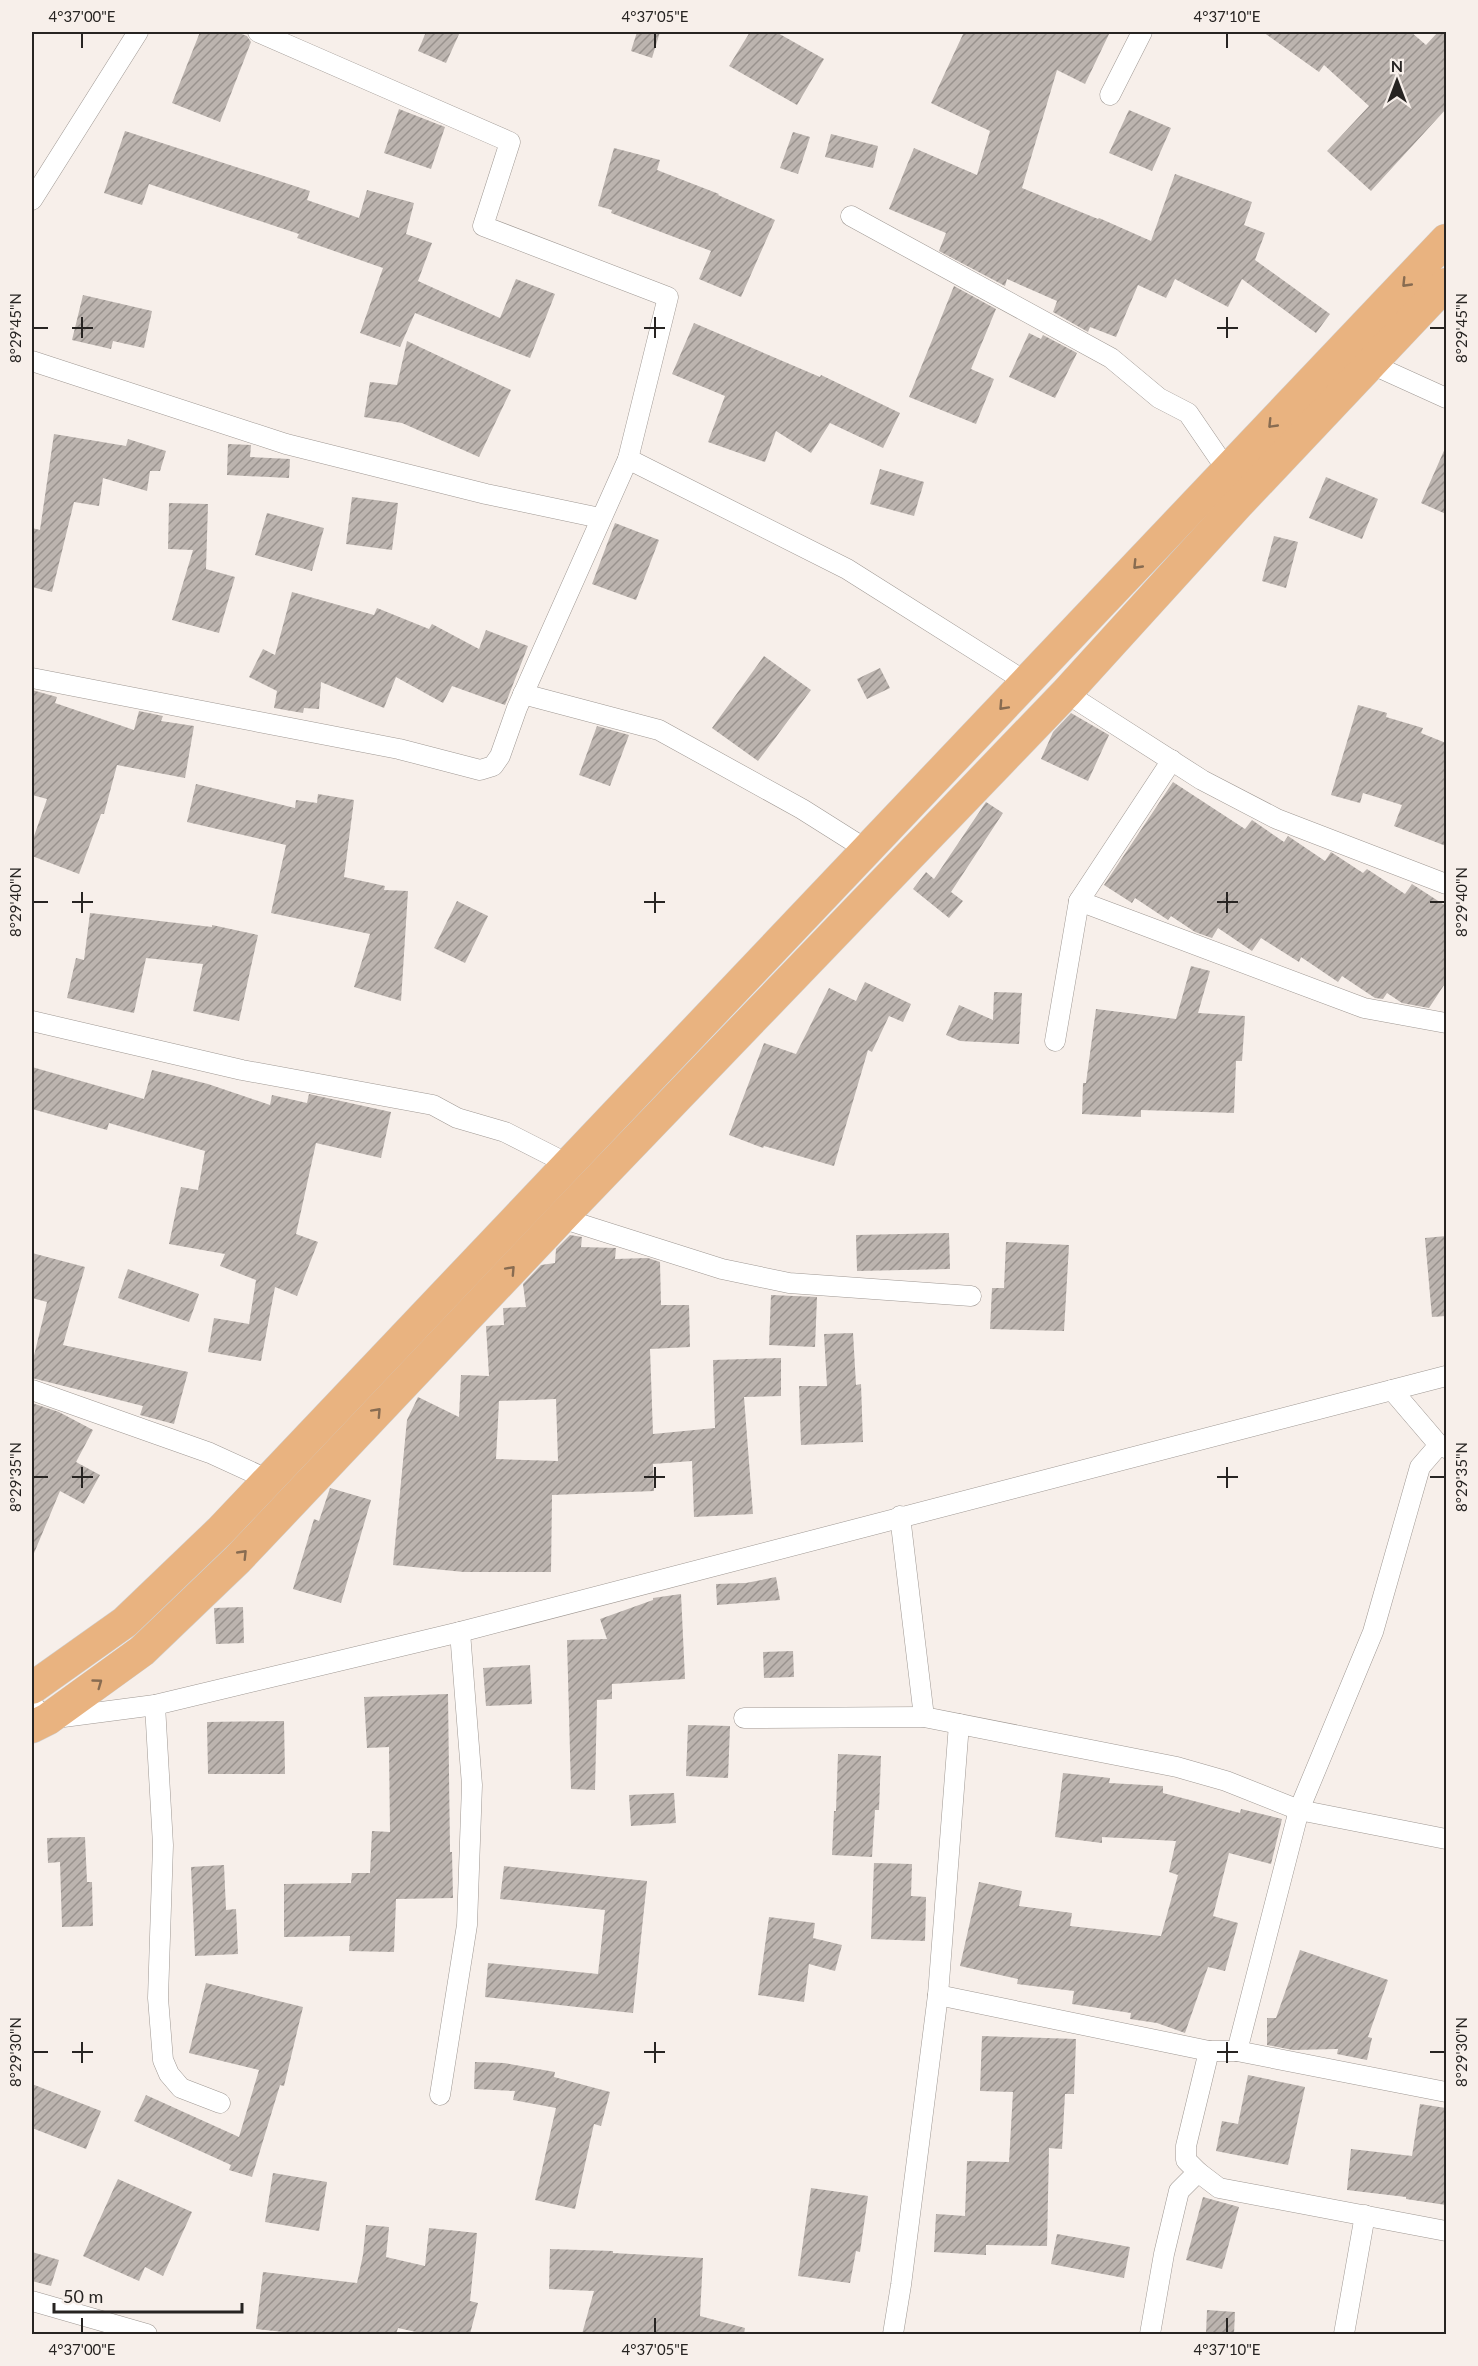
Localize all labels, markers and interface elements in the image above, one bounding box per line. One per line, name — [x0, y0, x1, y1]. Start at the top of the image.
text: 4°37'00"E — [49, 7, 116, 25]
text: 4°37'05"E — [622, 7, 689, 25]
text: 4°37'10"E — [1194, 7, 1261, 25]
north arrow — [1367, 51, 1427, 111]
text: N — [1391, 56, 1403, 75]
one-way arrow — [1402, 276, 1413, 286]
text: 8°29'45"N — [6, 293, 24, 363]
text: 8°29'45"N — [1452, 293, 1470, 363]
one-way arrow — [1268, 416, 1279, 427]
one-way arrow — [1133, 558, 1144, 569]
one-way arrow — [999, 700, 1010, 710]
text: 8°29'40"N — [6, 867, 24, 937]
text: 8°29'40"N — [1452, 867, 1470, 937]
one-way arrow — [504, 1267, 515, 1277]
one-way arrow — [370, 1408, 381, 1419]
text: 8°29'35"N — [6, 1442, 24, 1512]
text: 8°29'35"N — [1452, 1442, 1470, 1512]
one-way arrow — [236, 1550, 247, 1560]
one-way arrow — [91, 1679, 102, 1690]
text: 8°29'30"N — [6, 2017, 24, 2087]
text: 8°29'30"N — [1452, 2017, 1470, 2087]
scale bar — [54, 2276, 242, 2314]
text: 50 m — [63, 2285, 103, 2307]
text: 4°37'00"E — [49, 2340, 116, 2358]
text: 4°37'05"E — [622, 2340, 689, 2358]
text: 4°37'10"E — [1194, 2340, 1261, 2358]

